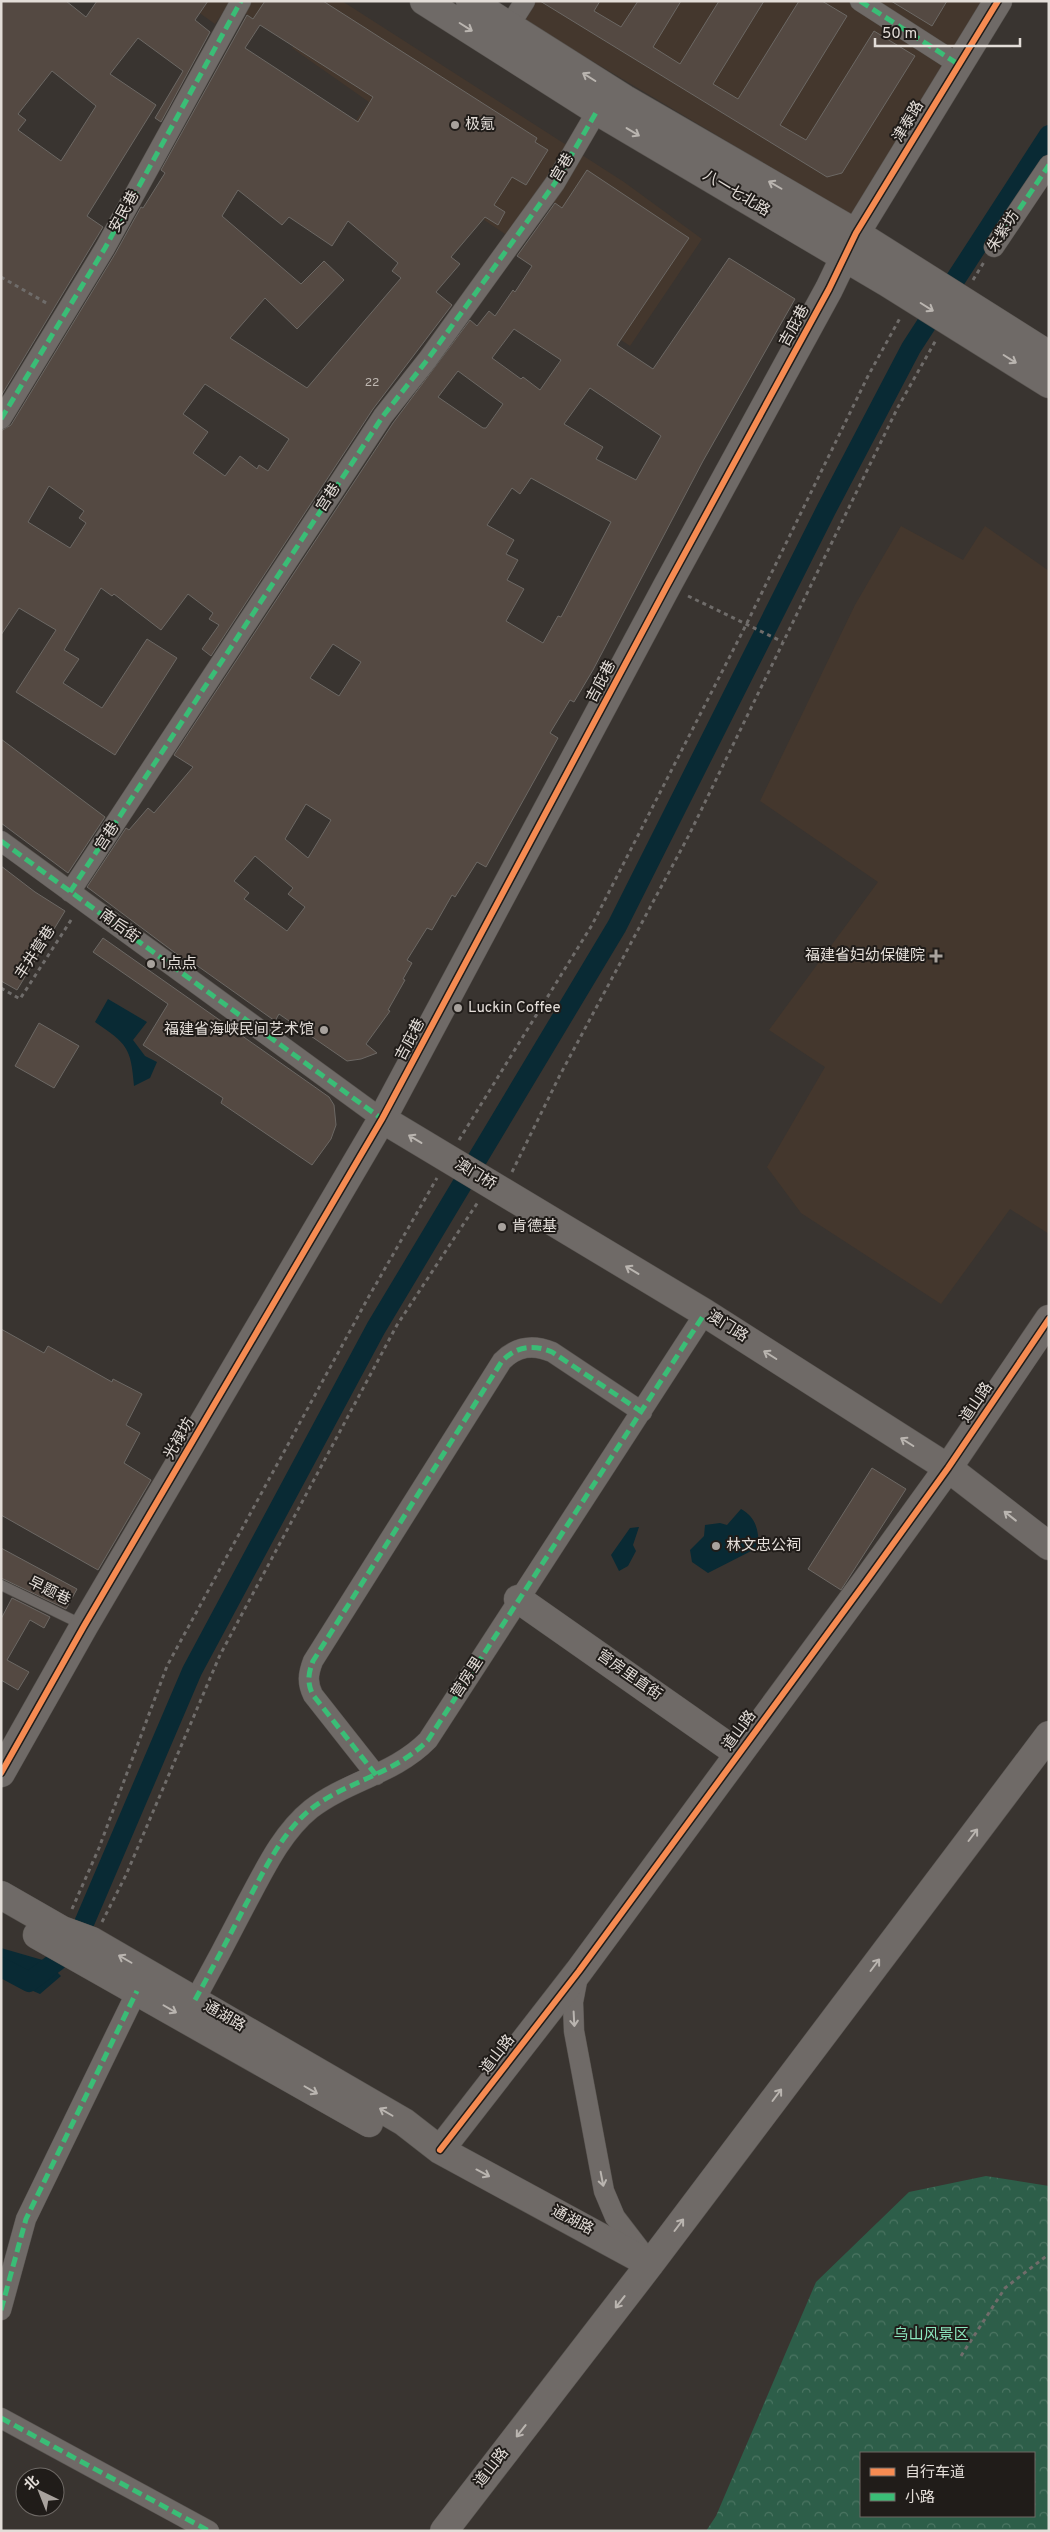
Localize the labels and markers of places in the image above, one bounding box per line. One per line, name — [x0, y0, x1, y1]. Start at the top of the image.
place label: 极氪 — [465, 116, 495, 135]
marker: 极氪 — [449, 119, 461, 131]
place label: 福建省妇幼保健院 — [805, 946, 925, 966]
marker: 福建省妇幼保健院 — [929, 949, 943, 963]
place label: 1点点 — [161, 955, 197, 974]
marker: 1点点 — [145, 958, 157, 970]
place label: Luckin Coffee — [468, 999, 561, 1018]
marker: Luckin Coffee — [452, 1002, 464, 1014]
place label: 福建省海峡民间艺术馆 — [164, 1021, 314, 1040]
marker: 福建省海峡民间艺术馆 — [318, 1024, 330, 1036]
place label: 肯德基 — [512, 1217, 557, 1237]
marker: 肯德基 — [496, 1221, 508, 1233]
place label: 林文忠公祠 — [726, 1537, 801, 1556]
marker: 林文忠公祠 — [710, 1540, 722, 1552]

